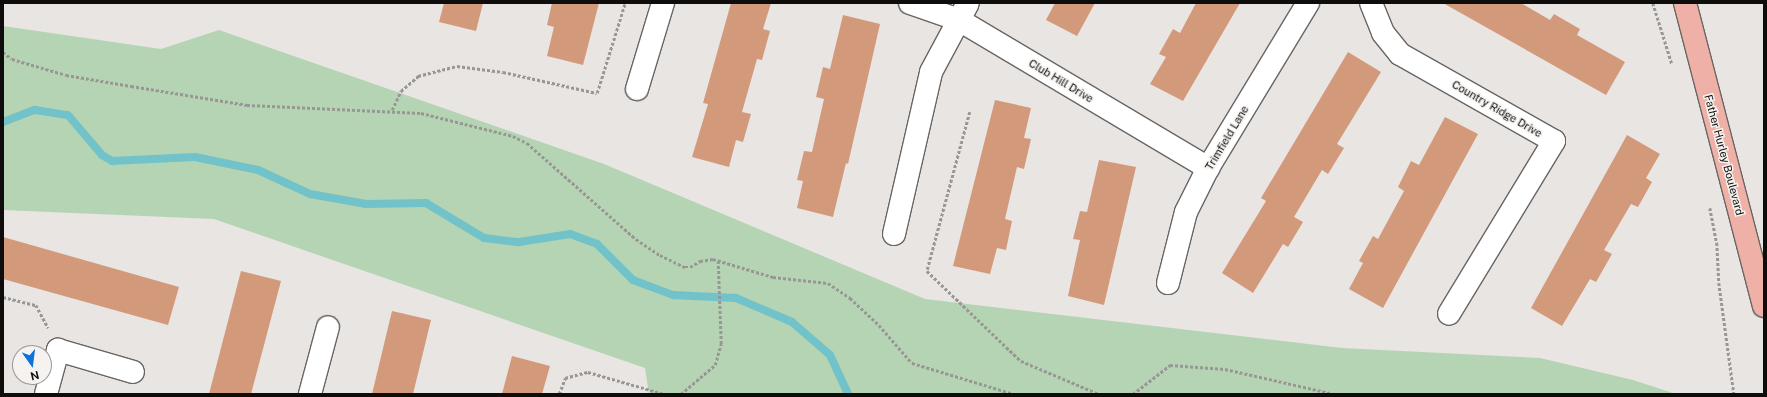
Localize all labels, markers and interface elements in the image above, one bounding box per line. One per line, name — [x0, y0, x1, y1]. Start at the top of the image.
street label: Club Hill Drive — [1026, 57, 1096, 105]
street label: Country Ridge Drive — [1449, 78, 1545, 140]
street label: Father Hurley Boulevard — [1702, 93, 1746, 217]
street label: Trimfield Lane — [1203, 103, 1251, 173]
north arrow — [12, 345, 52, 385]
text: N — [29, 369, 40, 383]

